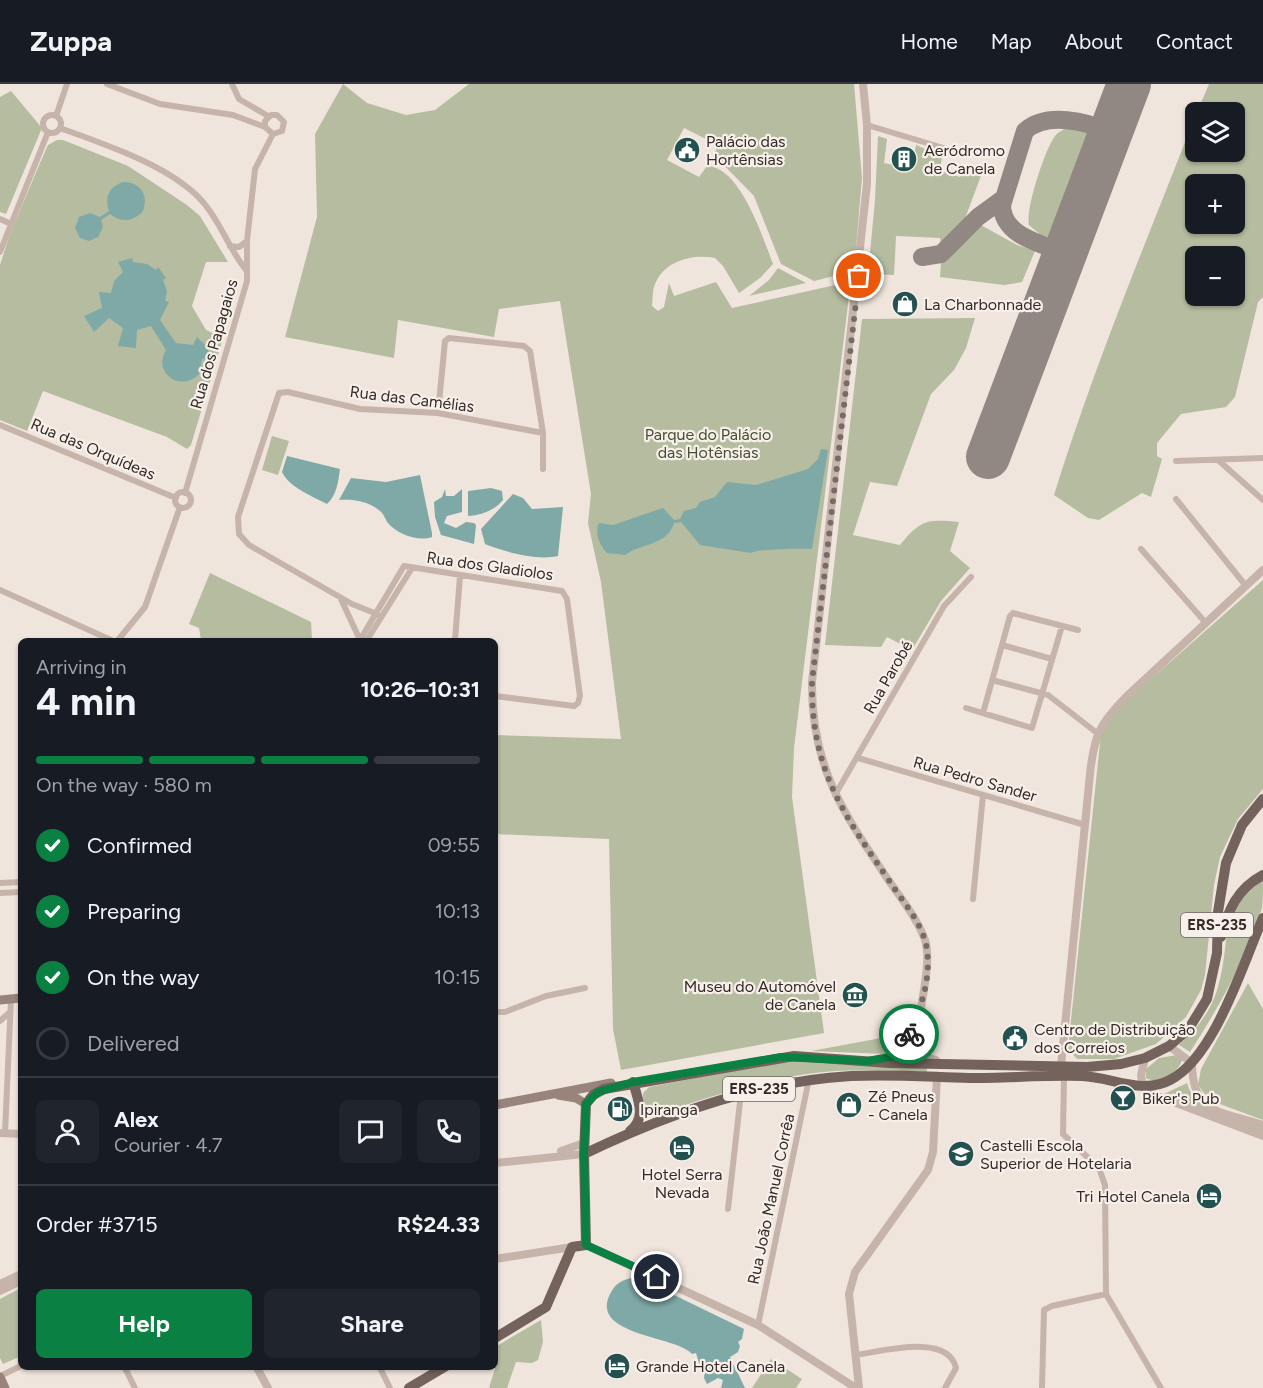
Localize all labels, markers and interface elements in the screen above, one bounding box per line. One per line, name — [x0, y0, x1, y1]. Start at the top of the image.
text: Zuppa — [30, 24, 112, 58]
text: Home — [901, 29, 958, 54]
text: Map — [991, 29, 1032, 54]
text: About — [1065, 29, 1123, 54]
text: Contact — [1156, 29, 1233, 54]
map controls — [1185, 102, 1245, 306]
button: layers — [1185, 102, 1245, 162]
place label: Palácio das Hortênsias — [706, 132, 786, 169]
public building icon: Palácio das Hortênsias — [672, 135, 702, 165]
place label: Aeródromo de Canela — [924, 141, 1005, 178]
building icon: Aeródromo de Canela — [889, 144, 919, 174]
button: + — [1185, 174, 1245, 234]
button: − — [1185, 246, 1245, 306]
pin — [833, 250, 884, 301]
icon: bag — [842, 259, 875, 292]
street label: Rua dos Papagaios — [186, 277, 242, 411]
shop icon: La Charbonnade — [890, 289, 920, 319]
place label: La Charbonnade — [924, 295, 1042, 314]
street label: Rua das Camélias — [349, 382, 475, 416]
street label: Rua das Orquídeas — [28, 414, 158, 484]
park label: Parque do Palácio das Hotênsias — [645, 425, 771, 462]
street label: Rua dos Gladiolos — [426, 548, 554, 584]
street label: Rua Parobé — [859, 637, 917, 717]
text: Arriving in — [36, 655, 126, 679]
text: 10:26–10:31 — [361, 676, 480, 703]
text: 4 min — [36, 678, 136, 725]
street label: Rua Pedro Sander — [911, 752, 1039, 806]
text: On the way · 580 m — [36, 773, 212, 797]
icon: check — [36, 829, 69, 862]
text: Confirmed — [87, 832, 192, 859]
text: 09:55 — [428, 833, 480, 857]
icon: check — [36, 895, 69, 928]
text: Preparing — [87, 898, 181, 925]
text: 10:13 — [435, 899, 480, 923]
road number: ERS-235 — [1181, 913, 1253, 937]
icon: check — [36, 961, 69, 994]
text: On the way — [87, 964, 199, 991]
text: 10:15 — [434, 965, 480, 989]
place label: Museu do Automóvel de Canela — [684, 977, 836, 1014]
museum icon: Museu do Automóvel de Canela — [840, 980, 870, 1010]
courier — [879, 1004, 939, 1064]
icon: bike — [893, 1018, 926, 1051]
place label: Centro de Distribuição dos Correios — [1034, 1020, 1195, 1057]
public building icon: Centro de Distribuição dos Correios — [1000, 1023, 1030, 1053]
text: Delivered — [87, 1030, 180, 1057]
road number: ERS-235 — [723, 1077, 795, 1101]
bar icon: Biker's Pub — [1108, 1083, 1138, 1113]
place label: Zé Pneus - Canela — [868, 1087, 934, 1124]
place label: Biker's Pub — [1142, 1089, 1219, 1108]
shop icon: Zé Pneus - Canela — [834, 1090, 864, 1120]
fuel station icon: Ipiranga — [605, 1094, 635, 1124]
button: person — [36, 1100, 99, 1163]
button: chat — [339, 1100, 402, 1163]
button: phone — [417, 1100, 480, 1163]
place label: Ipiranga — [640, 1100, 698, 1119]
text: Alex — [114, 1106, 159, 1133]
street label: Rua João Manuel Corrêa — [744, 1112, 798, 1286]
text: Courier · 4.7 — [114, 1133, 223, 1157]
hotel icon: Hotel Serra Nevada — [667, 1133, 697, 1163]
place label: Castelli Escola Superior de Hotelaria — [980, 1136, 1132, 1173]
school or university icon: Castelli Escola Superior de Hotelaria — [946, 1139, 976, 1169]
place label: Hotel Serra Nevada — [641, 1165, 723, 1202]
hotel icon: Tri Hotel Canela — [1194, 1181, 1224, 1211]
place label: Tri Hotel Canela — [1076, 1187, 1190, 1206]
text: Order #3715 — [36, 1211, 158, 1238]
text: R$24.33 — [397, 1211, 480, 1238]
pin — [631, 1251, 682, 1302]
icon: home — [640, 1260, 673, 1293]
button: Help — [36, 1289, 252, 1358]
button: Share — [264, 1289, 480, 1358]
hotel icon: Grande Hotel Canela — [602, 1351, 632, 1381]
place label: Grande Hotel Canela — [636, 1357, 785, 1376]

